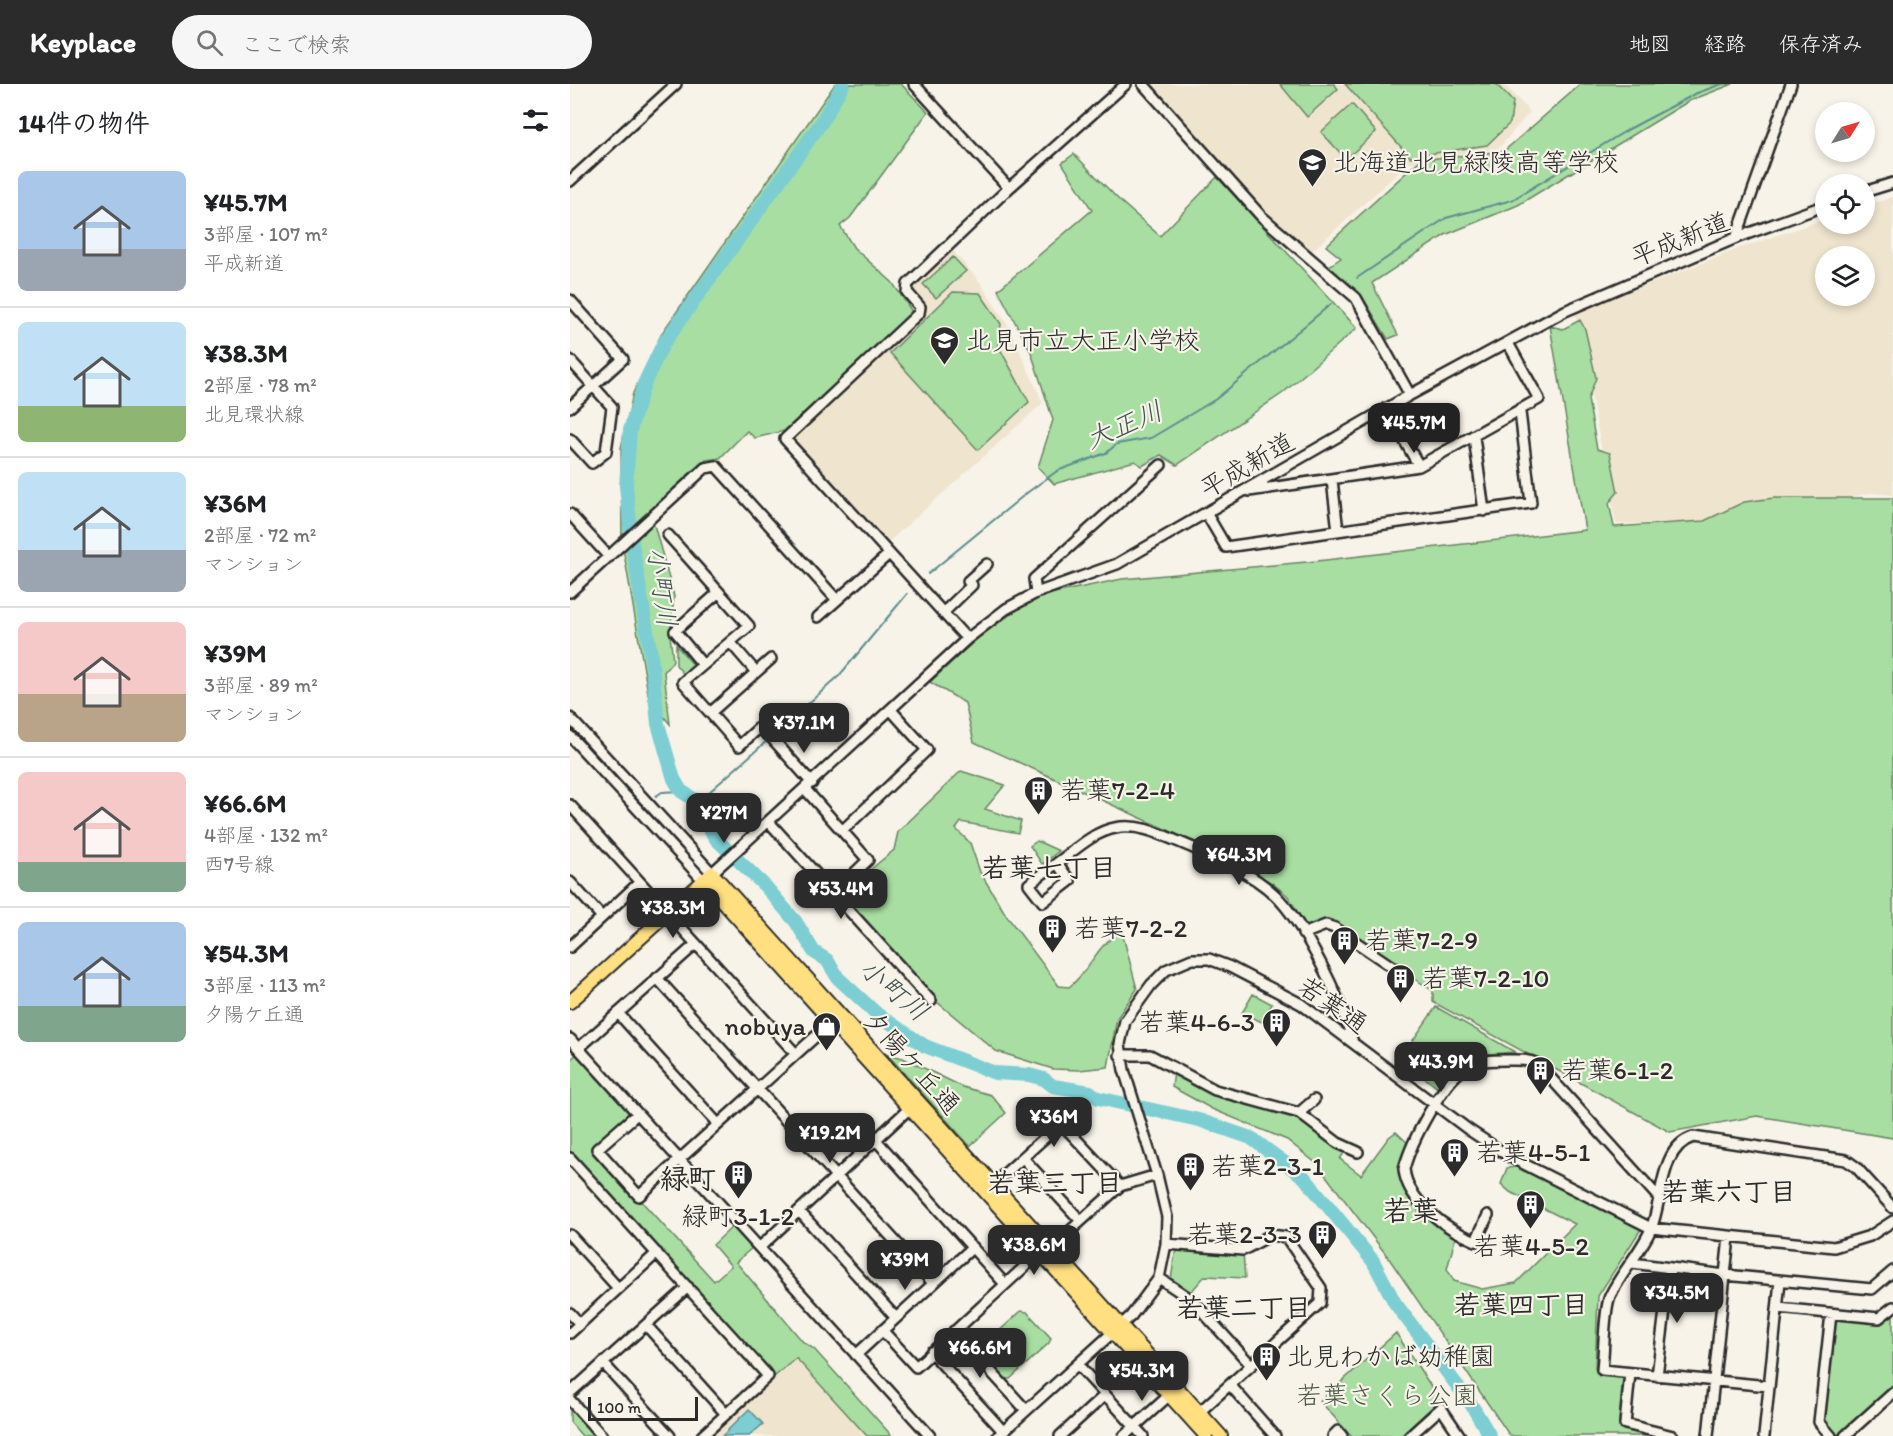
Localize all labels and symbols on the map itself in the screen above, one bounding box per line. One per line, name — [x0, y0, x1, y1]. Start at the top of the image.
north arrow — [1815, 102, 1875, 162]
school or university icon: 北海道北見緑陵高等学校 — [1296, 146, 1328, 188]
place label: 北海道北見緑陵高等学校 — [1333, 146, 1619, 178]
street label: 平成新道 — [1626, 205, 1734, 273]
school or university icon: 北見市立大正小学校 — [929, 324, 961, 366]
place label: 北見市立大正小学校 — [966, 324, 1200, 356]
water label: 大正川 — [1080, 394, 1168, 456]
pin: ¥45.7M — [1365, 403, 1463, 454]
street label: 平成新道 — [1194, 425, 1300, 505]
water label: 小町川 — [641, 545, 684, 629]
pin: ¥37.1M — [755, 703, 853, 754]
building icon: 若葉7-2-4 — [1023, 774, 1055, 816]
place label: 若葉7-2-4 — [1060, 774, 1175, 806]
pin: ¥27M — [688, 793, 760, 844]
pin: ¥64.3M — [1190, 835, 1288, 886]
district label: 若葉七丁目 — [982, 851, 1117, 884]
pin: ¥53.4M — [792, 869, 890, 920]
pin: ¥38.3M — [624, 888, 722, 939]
building icon: 若葉7-2-2 — [1037, 912, 1069, 954]
place label: 若葉7-2-2 — [1074, 912, 1187, 944]
building icon: 若葉7-2-9 — [1328, 924, 1360, 966]
place label: 若葉7-2-9 — [1365, 924, 1478, 956]
water label: 小町川 — [853, 951, 936, 1028]
building icon: 若葉7-2-10 — [1385, 962, 1417, 1004]
place label: 若葉7-2-10 — [1422, 962, 1550, 994]
street label: 若葉通 — [1292, 970, 1374, 1040]
street label: 夕陽ケ丘通 — [857, 1003, 967, 1121]
place label: 若葉4-6-3 — [1139, 1006, 1255, 1038]
building icon: 若葉4-6-3 — [1260, 1006, 1292, 1048]
place label: nobuya — [725, 1010, 806, 1042]
shop icon: nobuya — [811, 1010, 843, 1052]
pin: ¥43.9M — [1392, 1042, 1490, 1093]
building icon: 若葉6-1-2 — [1524, 1054, 1556, 1096]
place label: 若葉6-1-2 — [1561, 1054, 1674, 1086]
pin: ¥36M — [1018, 1097, 1090, 1148]
pin: ¥19.2M — [781, 1113, 879, 1164]
building icon: 若葉4-5-1 — [1439, 1136, 1471, 1178]
place label: 若葉4-5-1 — [1476, 1136, 1590, 1168]
building icon: 若葉2-3-1 — [1174, 1150, 1206, 1192]
place label: 若葉2-3-1 — [1211, 1150, 1324, 1182]
building icon: 緑町3-1-2 — [722, 1158, 754, 1200]
district label: 緑町 — [660, 1161, 716, 1195]
district label: 若葉三丁目 — [988, 1166, 1123, 1199]
district label: 若葉六丁目 — [1662, 1175, 1797, 1208]
building icon: 若葉4-5-2 — [1515, 1188, 1547, 1230]
district label: 若葉 — [1383, 1193, 1439, 1227]
place label: 緑町3-1-2 — [682, 1200, 795, 1232]
place label: 若葉2-3-3 — [1187, 1218, 1302, 1250]
building icon: 若葉2-3-3 — [1307, 1218, 1339, 1260]
pin: ¥38.6M — [985, 1225, 1083, 1276]
place label: 若葉4-5-2 — [1473, 1230, 1589, 1262]
pin: ¥39M — [869, 1240, 941, 1291]
pin: ¥34.5M — [1628, 1273, 1726, 1324]
district label: 若葉四丁目 — [1454, 1288, 1589, 1321]
district label: 若葉二丁目 — [1177, 1291, 1312, 1324]
pin: ¥66.6M — [931, 1328, 1029, 1379]
building icon: 北見わかば幼稚園 — [1250, 1340, 1282, 1382]
place label: 北見わかば幼稚園 — [1287, 1340, 1495, 1372]
pin: ¥54.3M — [1093, 1351, 1191, 1402]
park label: 若葉さくら公園 — [1296, 1379, 1478, 1411]
scale bar — [588, 1394, 698, 1422]

